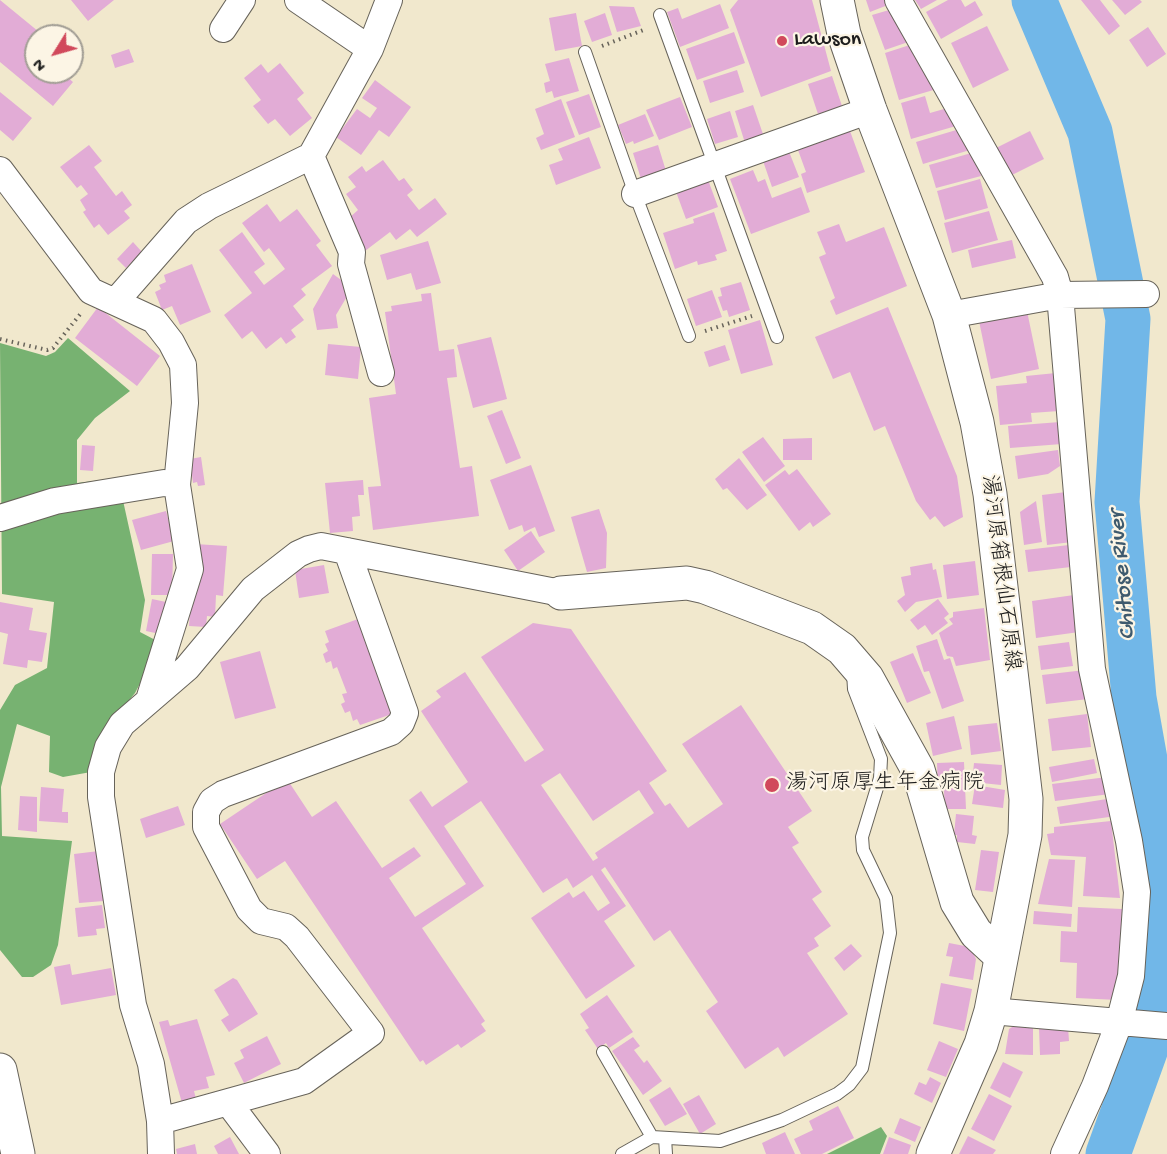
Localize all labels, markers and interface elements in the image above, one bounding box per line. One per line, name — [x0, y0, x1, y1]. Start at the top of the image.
north arrow — [24, 24, 84, 84]
place label: Lawson — [794, 28, 861, 54]
marker: Lawson — [775, 34, 789, 48]
text: N — [30, 54, 52, 74]
street label: 湯河原箱根仙石原線 — [974, 473, 1024, 673]
water label: Chitose River — [1104, 509, 1144, 641]
place label: 湯河原厚生年金病院 — [786, 772, 984, 798]
marker: 湯河原厚生年金病院 — [763, 776, 781, 794]

